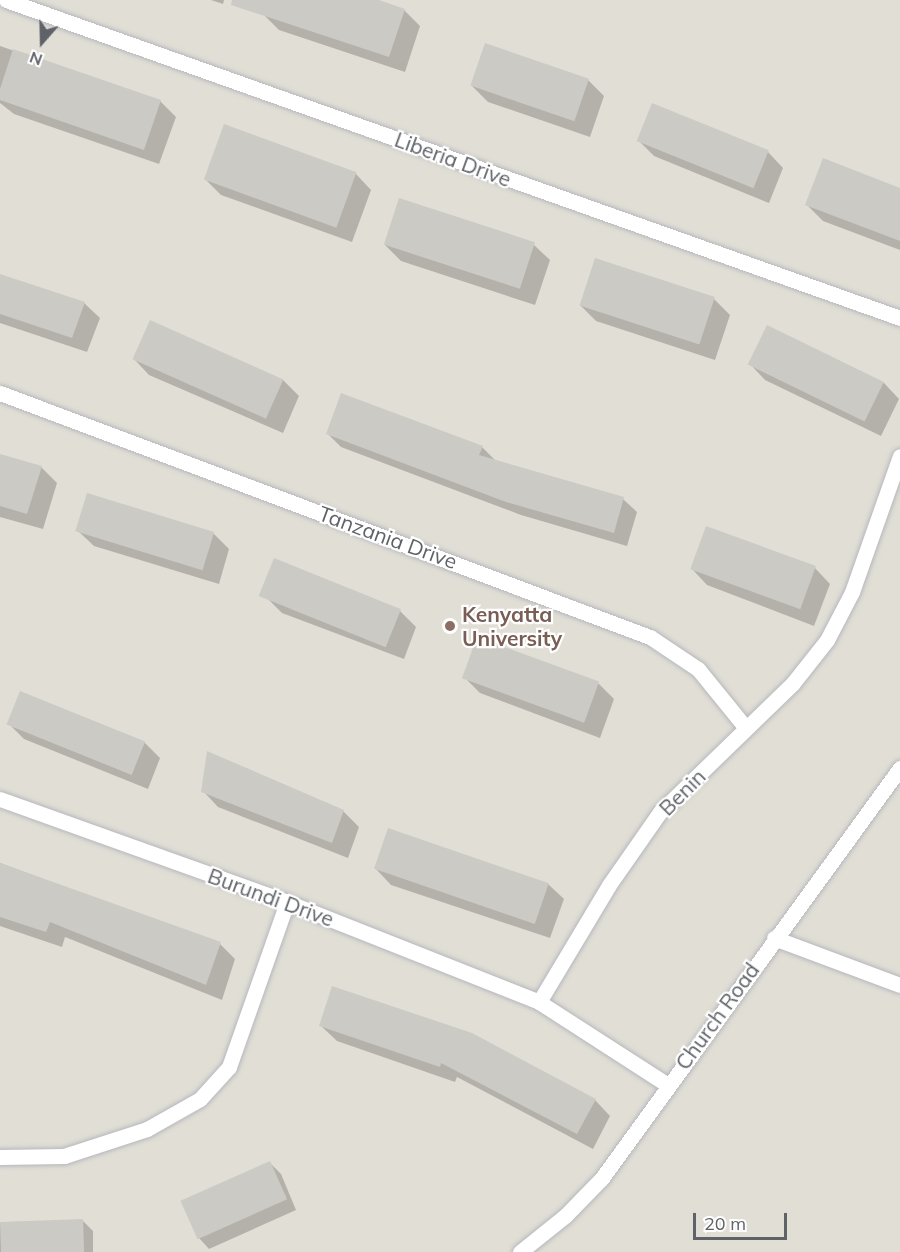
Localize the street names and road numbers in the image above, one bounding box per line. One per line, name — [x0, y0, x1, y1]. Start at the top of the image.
street label: Liberia Drive — [391, 126, 515, 192]
street label: Tanzania Drive — [315, 500, 461, 574]
street label: Benin — [654, 764, 710, 820]
street label: Burundi Drive — [205, 863, 337, 931]
street label: Church Road — [670, 958, 764, 1074]

